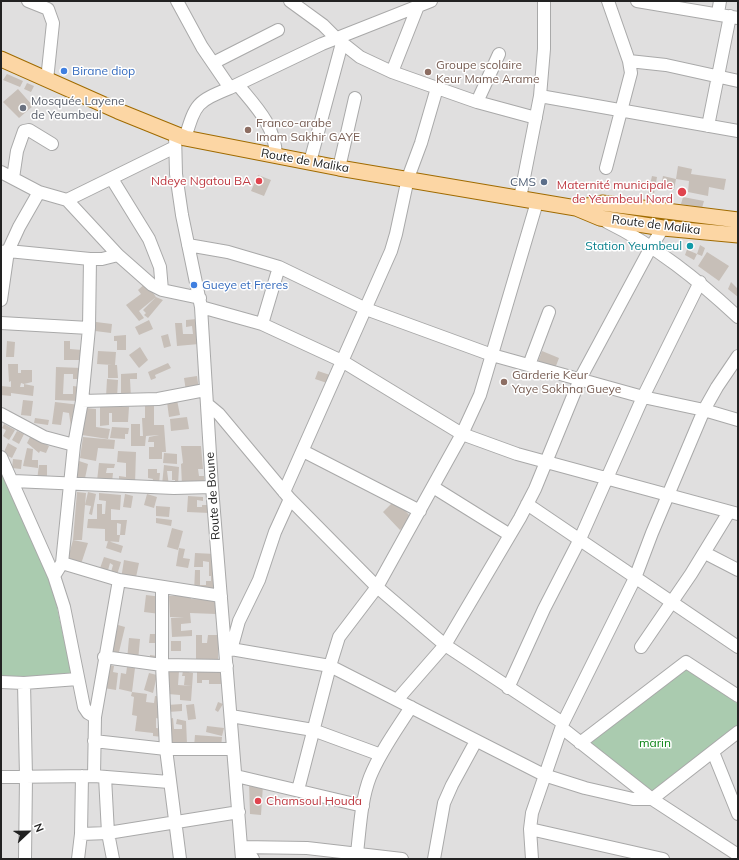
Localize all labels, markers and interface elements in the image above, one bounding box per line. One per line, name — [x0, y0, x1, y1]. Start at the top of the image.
place label: Groupe scolaire Keur Mame Arame — [436, 58, 539, 86]
place label: Birane diop — [72, 64, 135, 78]
marker: Birane diop — [59, 66, 69, 76]
marker: Groupe scolaire Keur Mame Arame — [423, 67, 433, 77]
place label: Mosquée Layene de Yeumbeul — [31, 94, 124, 122]
marker: Mosquée Layene de Yeumbeul — [18, 103, 28, 113]
place label: Franco-arabe Imam Sakhir GAYE — [256, 116, 360, 144]
marker: Franco-arabe Imam Sakhir GAYE — [243, 125, 253, 135]
street label: Route de Malika — [260, 146, 350, 176]
place label: Ndeye Ngatou BA — [151, 174, 251, 188]
place label: CMS — [510, 175, 536, 189]
marker: Ndeye Ngatou BA — [254, 176, 264, 186]
marker: CMS — [539, 177, 549, 187]
place label: Maternité municipale de Yeumbeul Nord — [557, 178, 673, 206]
marker: Maternité municipale de Yeumbeul Nord — [676, 186, 688, 198]
street label: Route de Malika — [611, 212, 701, 238]
place label: Station Yeumbeul — [585, 239, 682, 253]
marker: Station Yeumbeul — [685, 241, 695, 251]
place label: Gueye et Freres — [202, 278, 288, 292]
marker: Gueye et Freres — [189, 280, 199, 290]
place label: Garderie Keur Yaye Sokhna Gueye — [512, 368, 621, 396]
marker: Garderie Keur Yaye Sokhna Gueye — [499, 377, 509, 387]
street label: Route de Boune — [203, 452, 223, 540]
park label: marin — [639, 736, 671, 750]
place label: Chamsoul Houda — [266, 794, 362, 808]
marker: Chamsoul Houda — [253, 796, 263, 806]
north arrow — [8, 812, 48, 852]
text: N — [31, 821, 47, 834]

